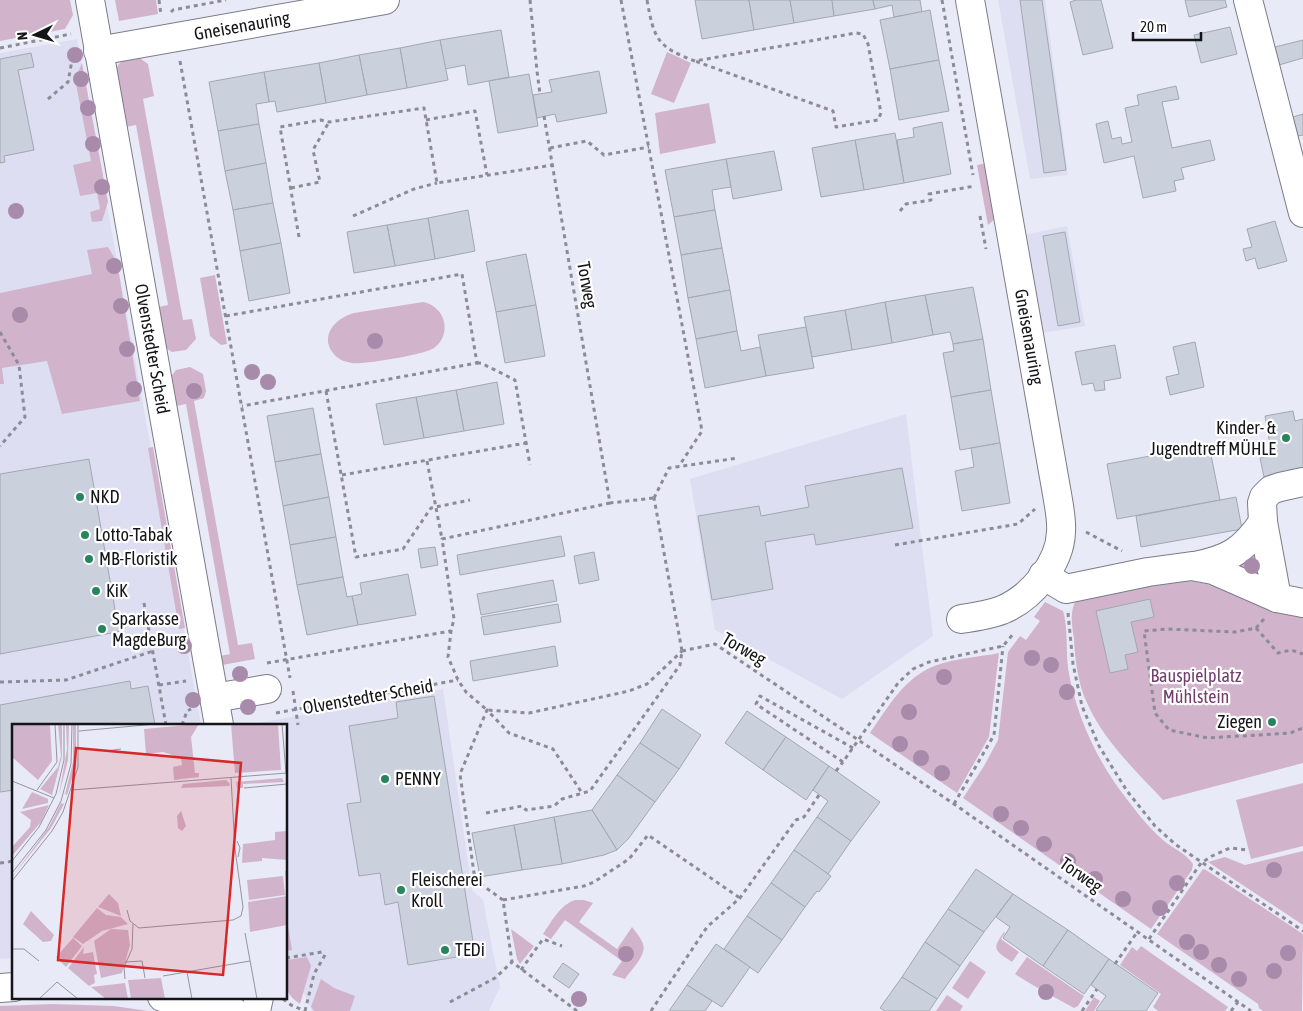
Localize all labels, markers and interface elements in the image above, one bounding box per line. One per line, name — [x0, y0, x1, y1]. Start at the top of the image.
street label: Gneisenauring — [192, 7, 292, 44]
north arrow — [10, 10, 60, 60]
scale bar — [1133, 10, 1200, 42]
text: 20 m — [1140, 18, 1167, 35]
text: N — [14, 31, 30, 41]
street label: Torweg — [573, 260, 602, 310]
street label: Olvenstedter Scheid — [131, 282, 174, 416]
street label: Gneisenauring — [1011, 287, 1048, 387]
place label: Kinder- & Jugendtreff MÜHLE — [1150, 417, 1277, 459]
marker: Kinder- & Jugendtreff MÜHLE — [1280, 432, 1292, 444]
place label: NKD — [90, 486, 120, 507]
marker: NKD — [74, 491, 86, 503]
place label: Lotto-Tabak — [95, 524, 173, 545]
marker: Lotto-Tabak — [79, 529, 91, 541]
place label: MB-Floristik — [99, 548, 178, 569]
marker: MB-Floristik — [83, 553, 95, 565]
place label: KiK — [106, 580, 128, 601]
marker: KiK — [90, 585, 102, 597]
place label: Sparkasse MagdeBurg — [112, 608, 187, 650]
marker: Sparkasse MagdeBurg — [96, 623, 108, 635]
street label: Torweg — [719, 628, 770, 670]
park label: Bauspielplatz Mühlstein — [1151, 665, 1242, 707]
street label: Olvenstedter Scheid — [301, 675, 435, 718]
place label: Ziegen — [1217, 711, 1262, 732]
marker: Ziegen — [1266, 716, 1278, 728]
inset map — [12, 724, 288, 998]
place label: PENNY — [395, 768, 441, 789]
marker: PENNY — [379, 773, 391, 785]
street label: Torweg — [1056, 852, 1107, 897]
place label: Fleischerei Kroll — [411, 869, 483, 911]
marker: Fleischerei Kroll — [395, 884, 407, 896]
place label: TEDi — [455, 939, 485, 960]
marker: TEDi — [439, 944, 451, 956]

